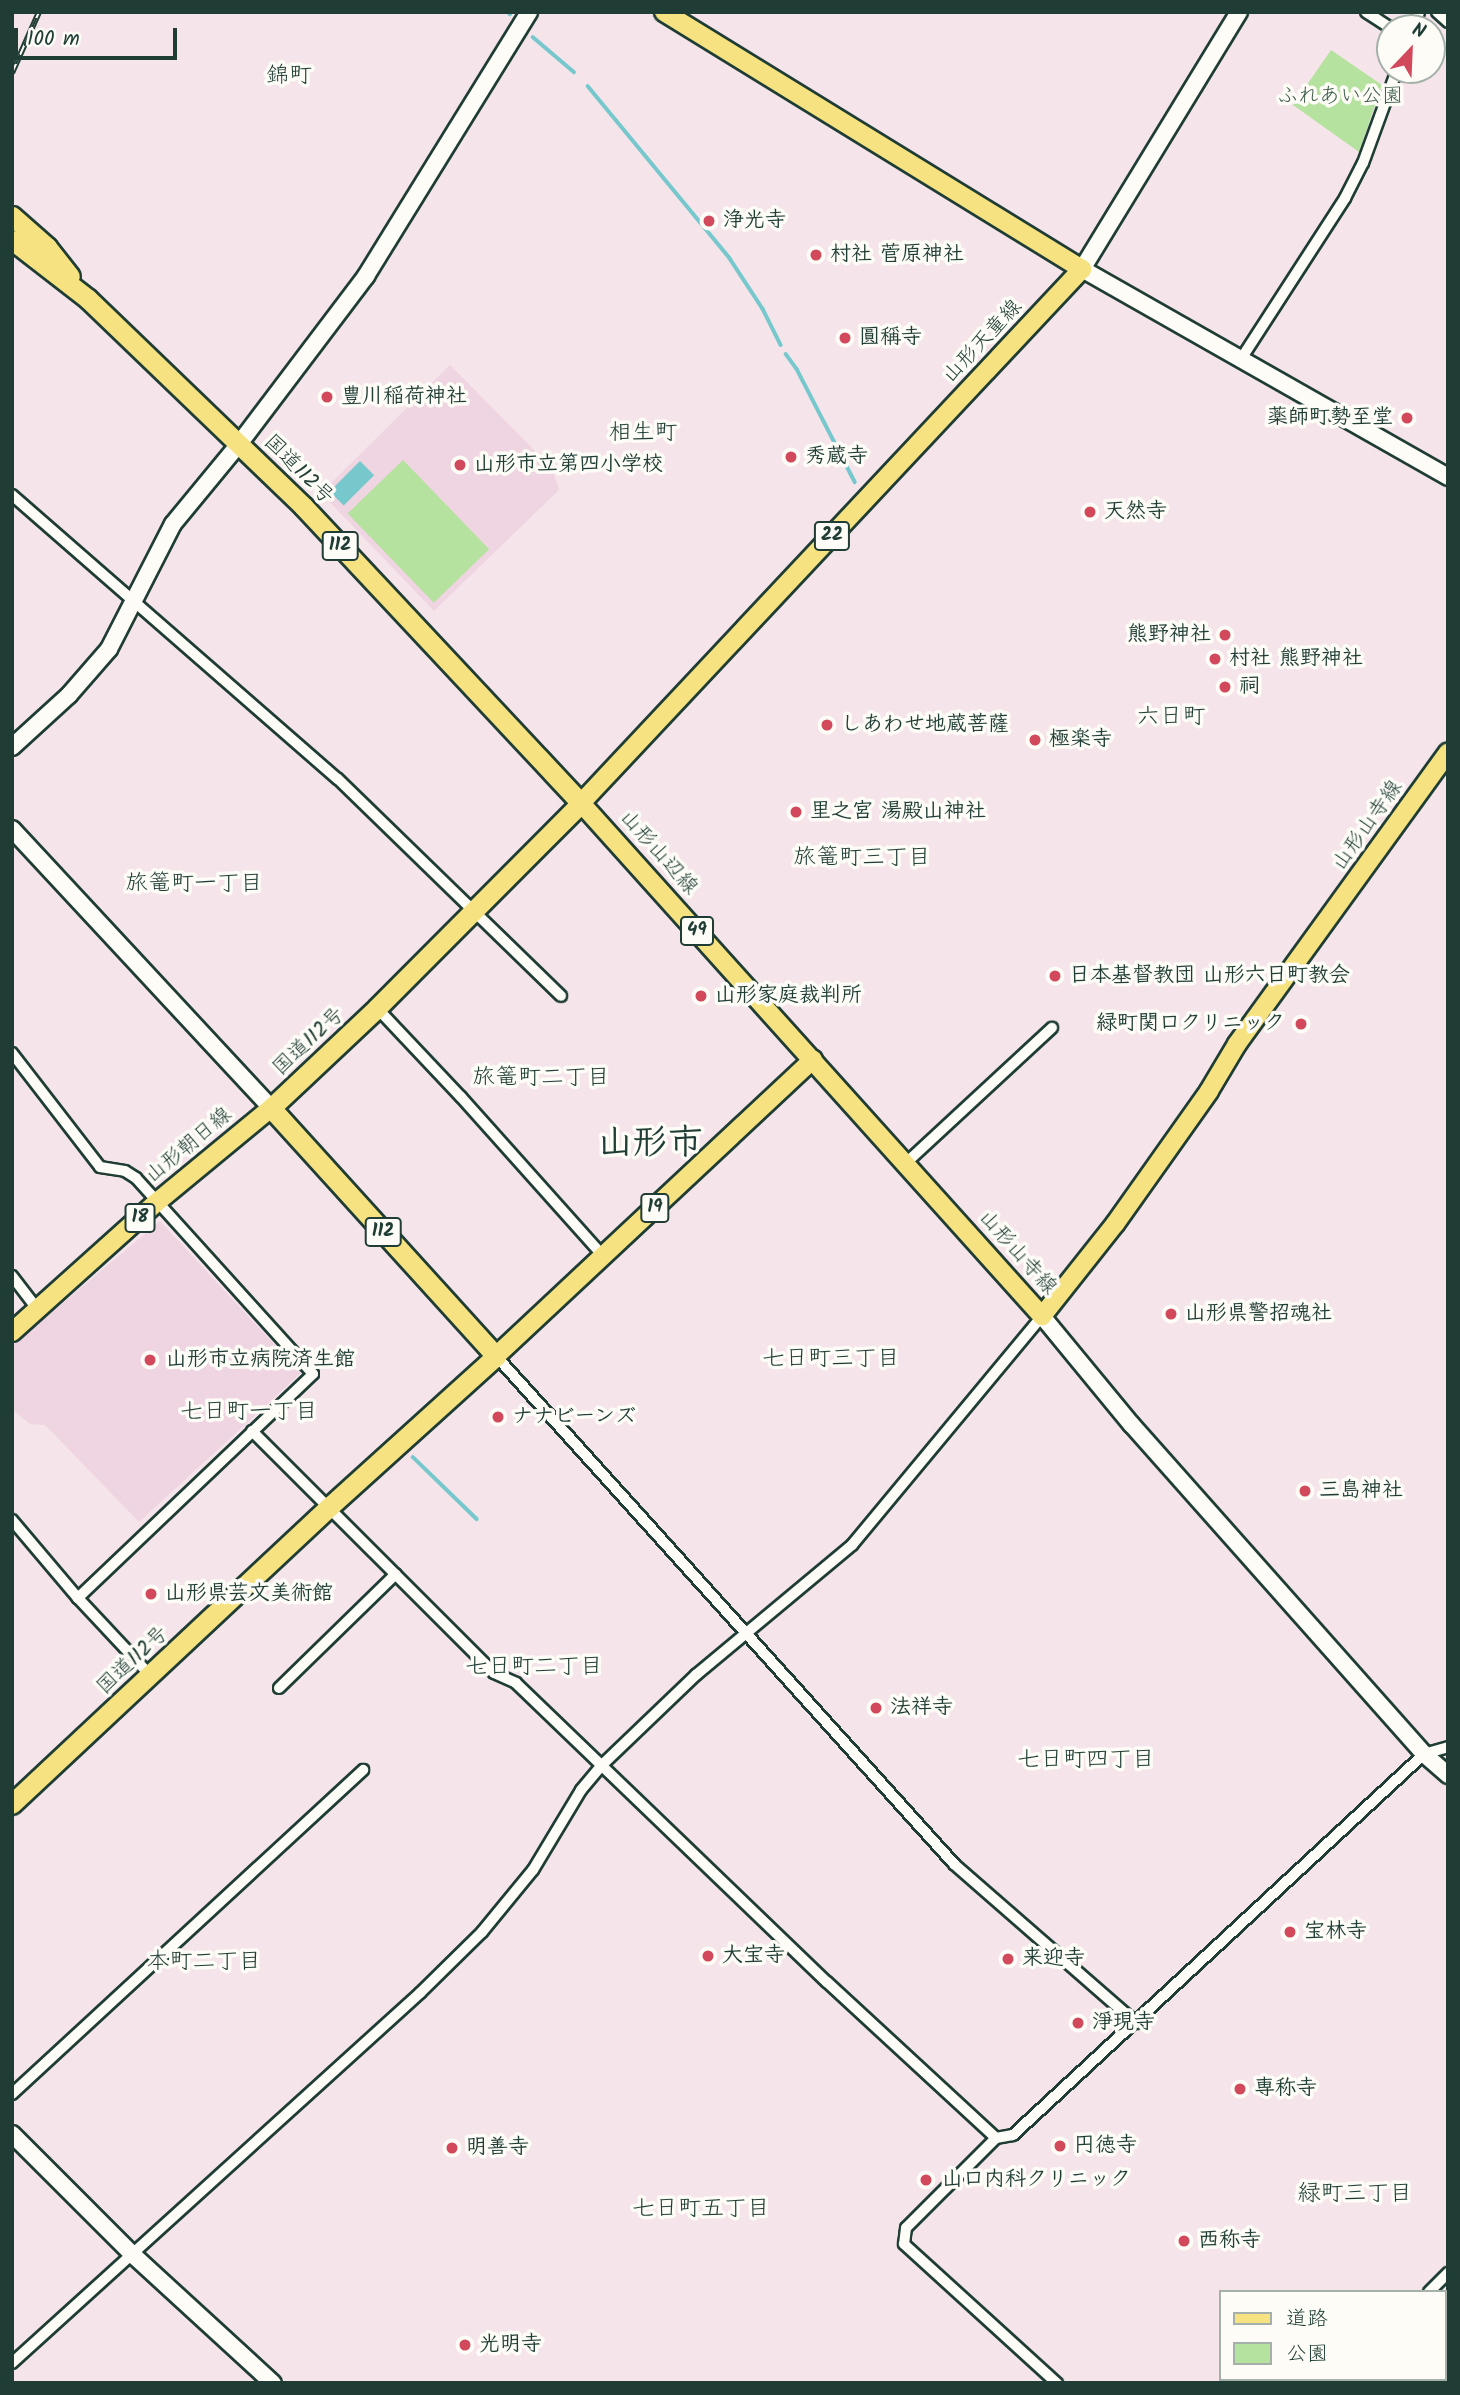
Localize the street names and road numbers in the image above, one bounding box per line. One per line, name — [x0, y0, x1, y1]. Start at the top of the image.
street label: 山形天童線 — [938, 295, 1028, 389]
street label: 国道112号 — [258, 430, 338, 510]
road number: 22 — [813, 520, 851, 552]
road number: 112 — [321, 530, 359, 562]
street label: 山形山寺線 — [1328, 776, 1408, 876]
street label: 山形山辺線 — [614, 806, 702, 900]
road number: 49 — [680, 916, 714, 946]
street label: 国道112号 — [268, 1003, 350, 1081]
street label: 山形朝日線 — [141, 1103, 237, 1189]
road number: 19 — [639, 1192, 671, 1224]
road number: 18 — [124, 1202, 156, 1234]
street label: 山形山寺線 — [973, 1206, 1061, 1300]
road number: 112 — [364, 1216, 402, 1248]
street label: 国道112号 — [92, 1622, 174, 1700]

